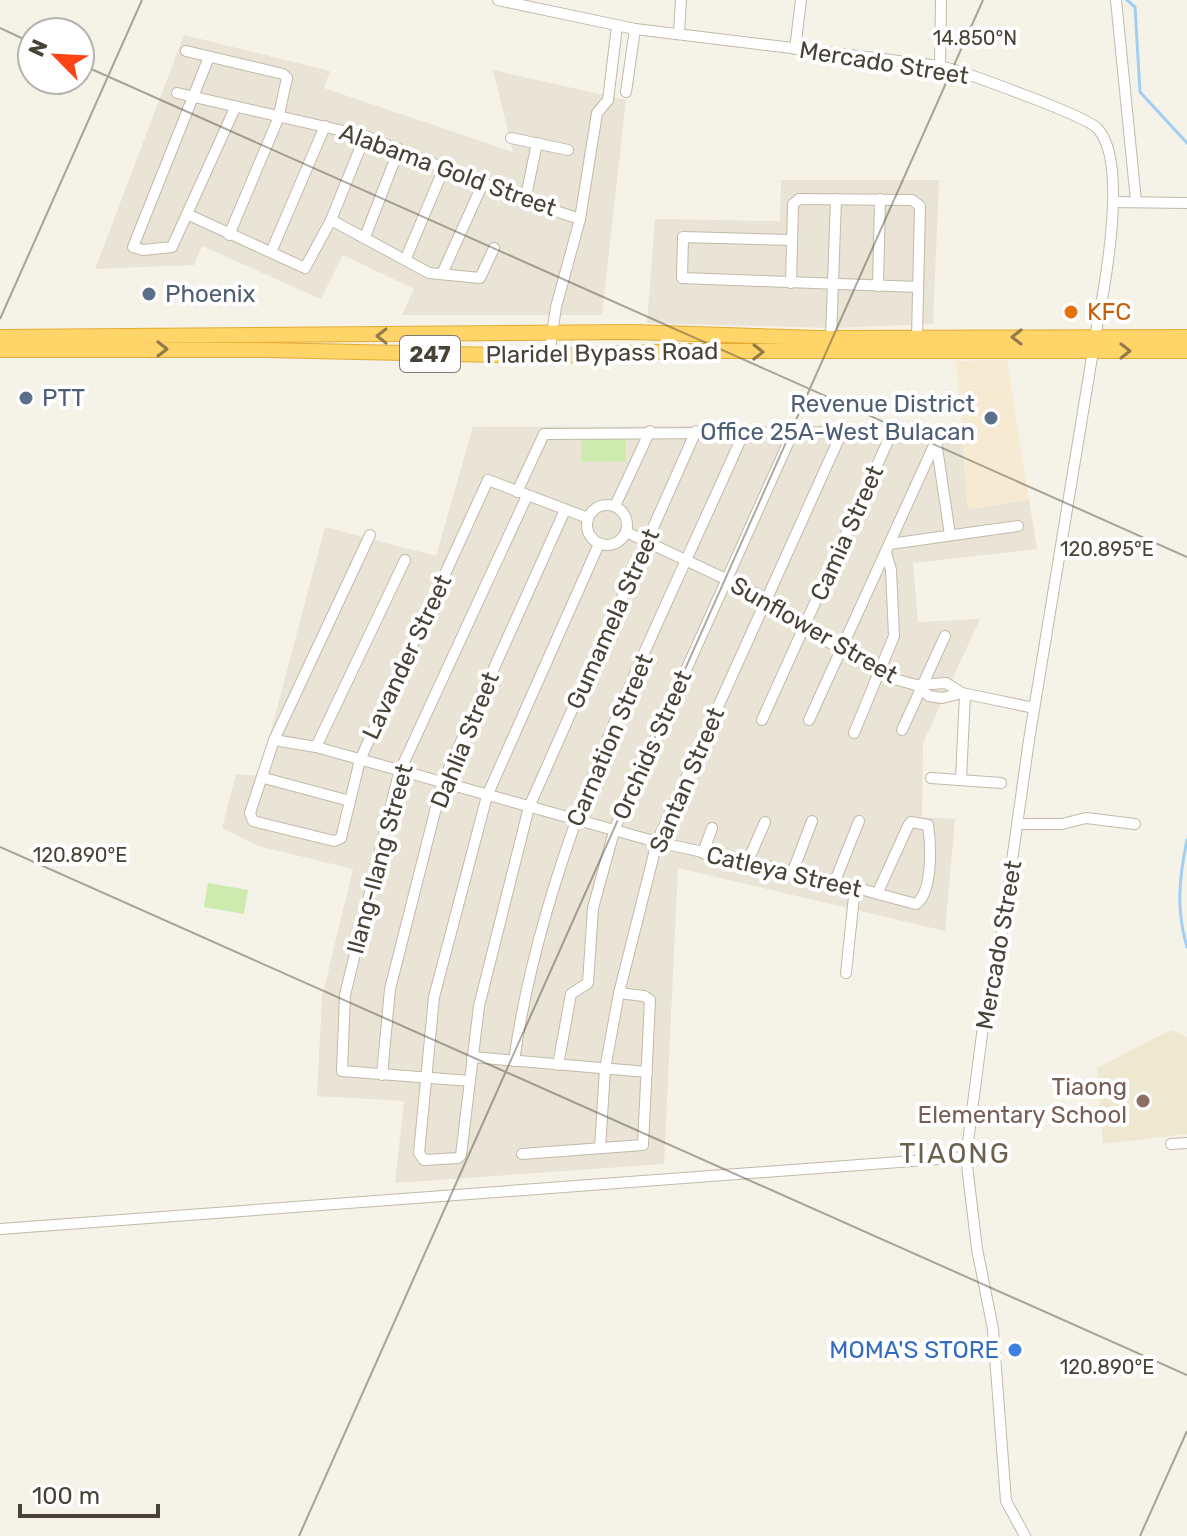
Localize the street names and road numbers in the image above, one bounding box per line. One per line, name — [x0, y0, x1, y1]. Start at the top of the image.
street label: Mercado Street — [797, 36, 971, 90]
street label: Alabama Gold Street — [336, 118, 560, 222]
road number: 247 — [400, 336, 460, 372]
street label: Plaridel Bypass Road — [485, 337, 719, 369]
street label: Camia Street — [805, 461, 889, 605]
street label: Gumamela Street — [561, 524, 665, 714]
street label: Lavander Street — [357, 570, 457, 744]
street label: Sunflower Street — [726, 571, 902, 689]
street label: Carnation Street — [561, 649, 659, 831]
street label: Orchids Street — [607, 666, 697, 824]
street label: Dahlia Street — [425, 668, 505, 812]
street label: Santan Street — [644, 703, 730, 857]
street label: Ilang-Ilang Street — [341, 761, 419, 957]
street label: Catleya Street — [704, 841, 864, 903]
street label: Mercado Street — [970, 858, 1028, 1032]

